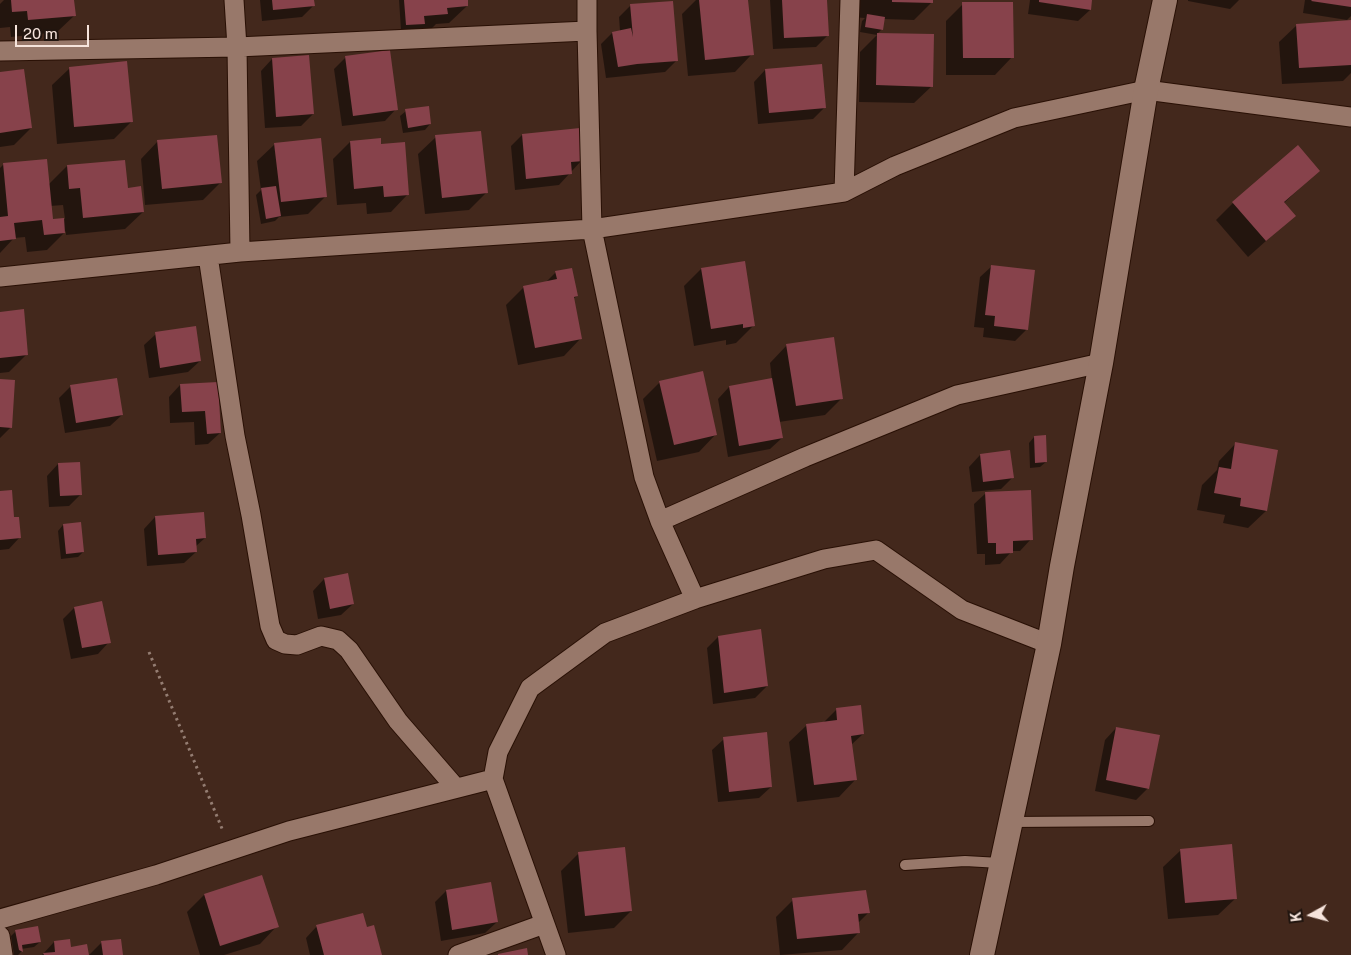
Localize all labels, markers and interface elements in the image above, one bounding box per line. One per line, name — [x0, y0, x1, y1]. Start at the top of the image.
scale bar — [18, 15, 91, 47]
text: 20 m — [23, 25, 58, 42]
north arrow — [1286, 890, 1336, 940]
text: K — [1288, 911, 1305, 923]

